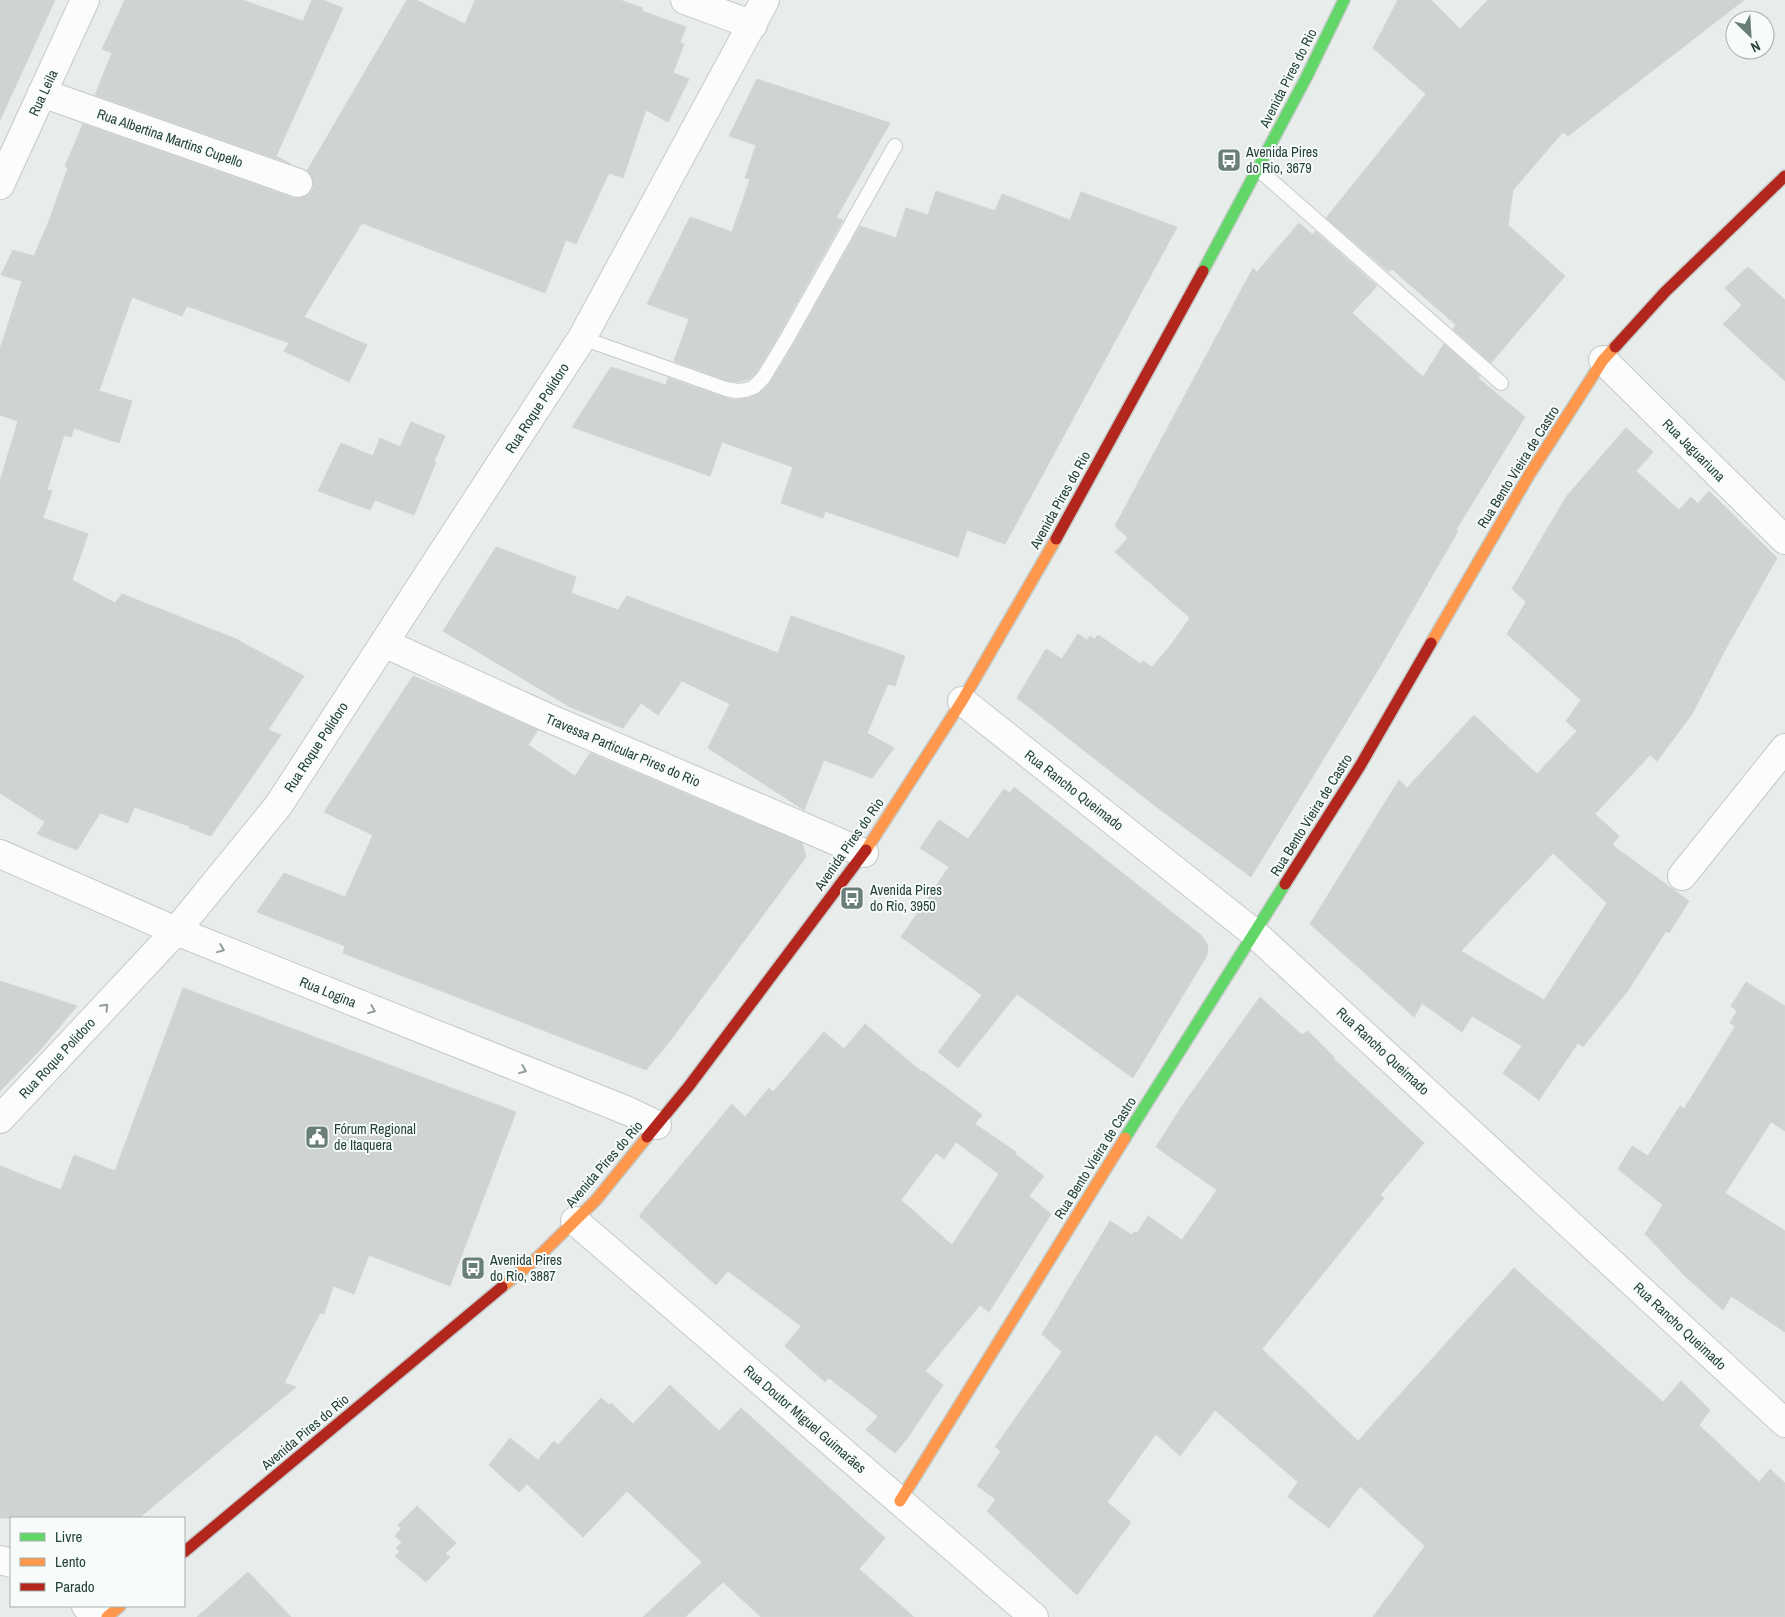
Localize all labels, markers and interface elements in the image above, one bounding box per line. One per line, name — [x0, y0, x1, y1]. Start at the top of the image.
north arrow — [1725, 10, 1775, 60]
street label: Avenida Pires do Rio — [1255, 25, 1321, 132]
text: N — [1748, 37, 1763, 57]
street label: Rua Leila — [24, 66, 62, 119]
street label: Rua Albertina Martins Cupello — [95, 105, 245, 171]
place label: Avenida Pires do Rio, 3679 — [1245, 143, 1318, 177]
bus stop icon: Avenida Pires do Rio, 3679 — [1216, 147, 1242, 173]
street label: Rua Roque Polidoro — [501, 359, 573, 457]
street label: Rua Bento Vieira de Castro — [1473, 403, 1563, 531]
street label: Rua Jaguariuna — [1659, 415, 1730, 486]
street label: Avenida Pires do Rio — [1025, 448, 1094, 553]
street label: Rua Roque Polidoro — [280, 698, 352, 796]
street label: Travessa Particular Pires do Rio — [543, 709, 703, 791]
street label: Rua Rancho Queimado — [1021, 746, 1127, 834]
street label: Rua Bento Vieira de Castro — [1266, 751, 1356, 879]
street label: Avenida Pires do Rio — [810, 794, 888, 895]
place label: Avenida Pires do Rio, 3950 — [869, 881, 942, 915]
bus stop icon: Avenida Pires do Rio, 3950 — [839, 885, 865, 911]
one-way arrow — [216, 943, 225, 954]
street label: Rua Logina — [297, 973, 359, 1012]
one-way arrow — [367, 1003, 376, 1014]
street label: Rua Rancho Queimado — [1333, 1003, 1433, 1099]
one-way arrow — [99, 1004, 108, 1013]
street label: Rua Roque Polidoro — [15, 1014, 99, 1102]
one-way arrow — [518, 1063, 527, 1074]
street label: Rua Bento Vieira de Castro — [1050, 1094, 1140, 1222]
street label: Avenida Pires do Rio — [561, 1117, 647, 1212]
place label: Fórum Regional de Itaquera — [334, 1120, 416, 1154]
public building icon: Fórum Regional de Itaquera — [304, 1124, 330, 1150]
place label: Avenida Pires do Rio, 3887 — [489, 1251, 562, 1285]
bus stop icon: Avenida Pires do Rio, 3887 — [460, 1255, 486, 1281]
street label: Rua Rancho Queimado — [1630, 1278, 1730, 1374]
street label: Rua Doutor Miguel Guimarães — [740, 1361, 870, 1477]
street label: Avenida Pires do Rio — [257, 1390, 353, 1475]
legend — [10, 1517, 185, 1607]
text: Livre — [55, 1526, 83, 1547]
text: Lento — [55, 1551, 86, 1572]
text: Parado — [55, 1576, 95, 1597]

